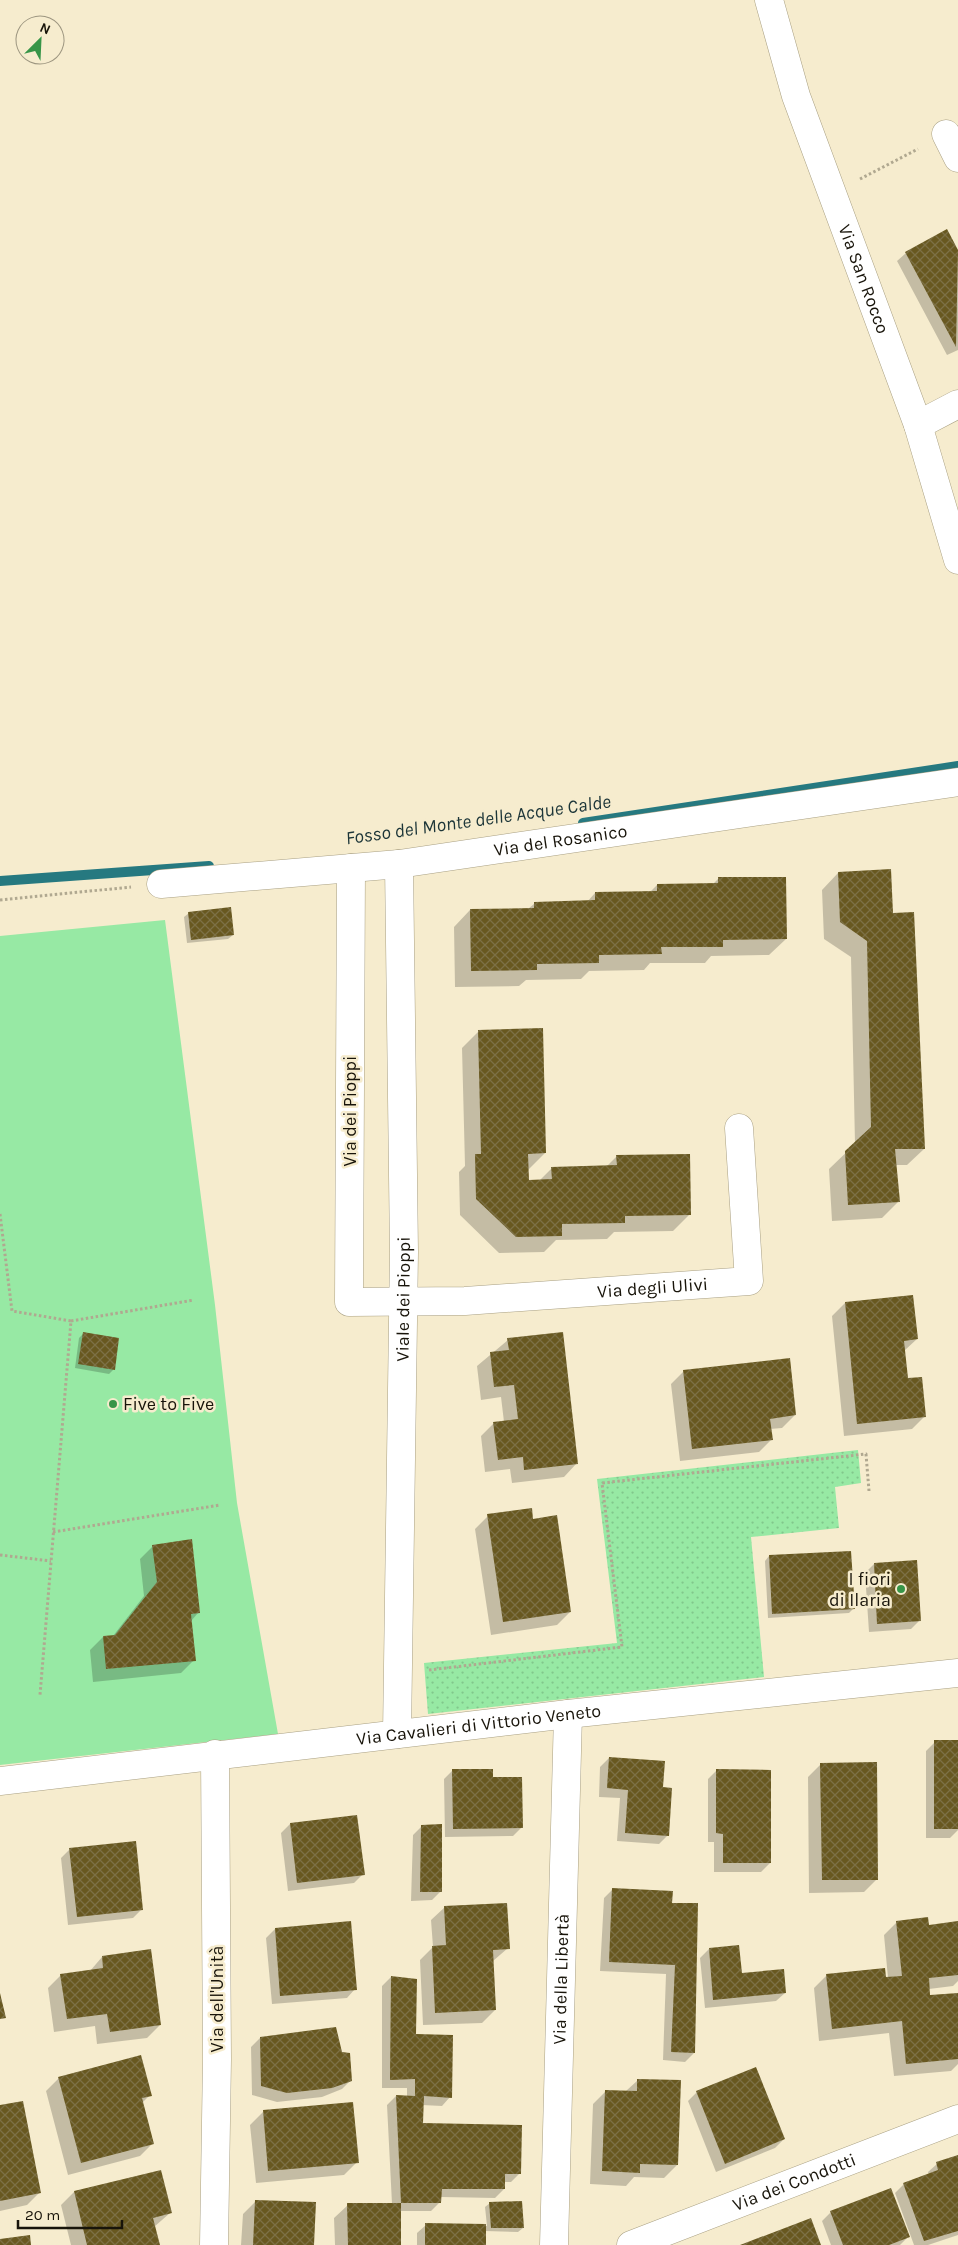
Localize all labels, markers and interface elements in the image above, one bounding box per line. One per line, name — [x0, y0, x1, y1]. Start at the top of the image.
north arrow — [15, 15, 65, 65]
text: N — [37, 19, 53, 38]
street label: Via San Rocco — [834, 221, 894, 337]
water label: Fosso del Monte delle Acque Calde — [344, 790, 612, 849]
street label: Via del Rosanico — [492, 820, 629, 861]
street label: Via dei Pioppi — [339, 1056, 361, 1166]
street label: Viale dei Pioppi — [391, 1236, 415, 1362]
street label: Via degli Ulivi — [596, 1273, 709, 1303]
place label: Five to Five — [123, 1393, 214, 1415]
marker: Five to Five — [107, 1398, 119, 1410]
place label: I fiori di Ilaria — [829, 1568, 891, 1611]
marker: I fiori di Ilaria — [895, 1583, 907, 1595]
street label: Via Cavalieri di Vittorio Veneto — [355, 1700, 602, 1750]
street label: Via della Libertà — [548, 1913, 574, 2045]
street label: Via dell'Unità — [206, 1946, 228, 2052]
street label: Via dei Condotti — [729, 2148, 859, 2216]
scale bar — [18, 2198, 121, 2230]
text: 20 m — [25, 2206, 60, 2224]

